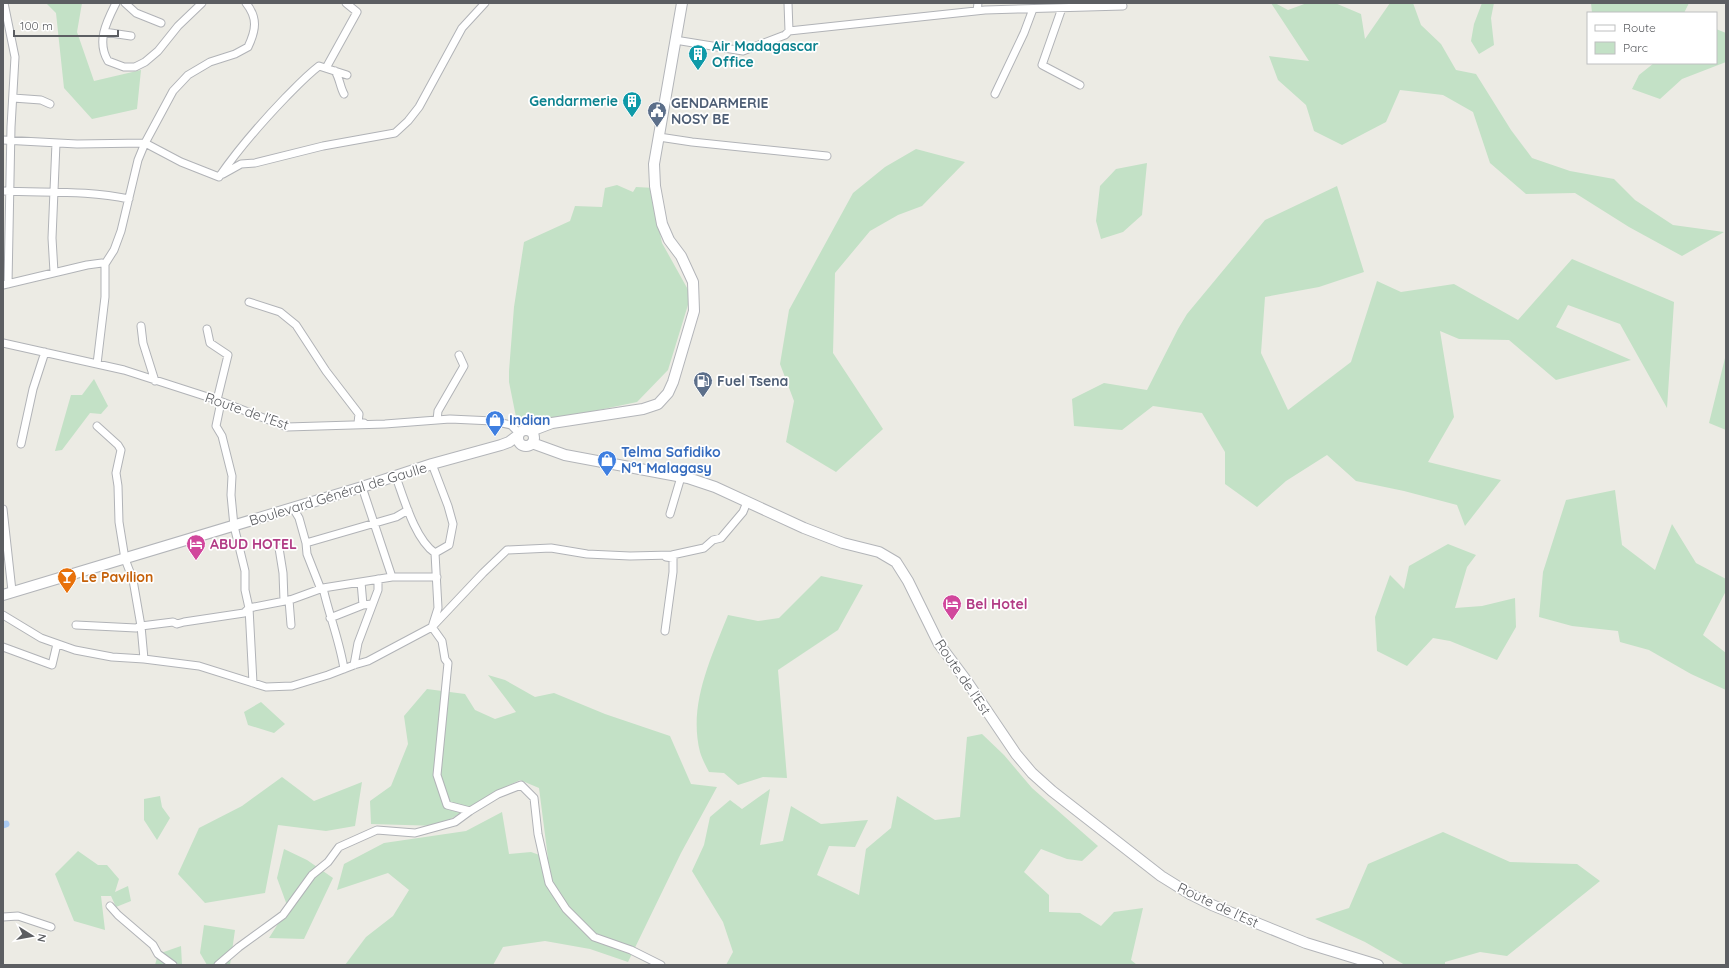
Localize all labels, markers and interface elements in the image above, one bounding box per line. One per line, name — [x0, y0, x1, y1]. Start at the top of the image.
scale bar — [14, 12, 118, 38]
legend — [1587, 12, 1717, 64]
text: 100 m — [20, 18, 53, 33]
text: Route — [1623, 20, 1656, 35]
place label: Air Madagascar Office — [712, 37, 819, 71]
text: Parc — [1623, 40, 1648, 55]
building icon: Air Madagascar Office — [687, 43, 709, 71]
building icon: Gendarmerie — [621, 90, 643, 118]
place label: Gendarmerie — [529, 92, 618, 110]
place label: GENDARMERIE NOSY BE — [671, 94, 769, 128]
public building icon: GENDARMERIE NOSY BE — [646, 100, 668, 128]
fuel station icon: Fuel Tsena — [692, 370, 714, 398]
place label: Fuel Tsena — [717, 372, 788, 390]
street label: Route de l'Est — [203, 388, 292, 434]
shop icon: Indian — [484, 409, 506, 437]
place label: Indian — [509, 411, 550, 429]
place label: Telma Safidiko N°1 Malagasy — [621, 443, 721, 477]
shop icon: Telma Safidiko N°1 Malagasy — [596, 449, 618, 477]
street label: Boulevard Général de Gaulle — [247, 458, 429, 530]
hotel icon: ABUD HOTEL — [185, 533, 207, 561]
place label: ABUD HOTEL — [210, 535, 297, 553]
bar icon: Le Pavilion — [56, 566, 78, 594]
place label: Le Pavilion — [81, 568, 153, 586]
hotel icon: Bel Hotel — [941, 593, 963, 621]
place label: Bel Hotel — [966, 595, 1028, 613]
street label: Route de l'Est — [931, 636, 995, 719]
street label: Route de l'Est — [1175, 878, 1262, 932]
north arrow — [12, 916, 52, 956]
text: N — [34, 933, 49, 943]

